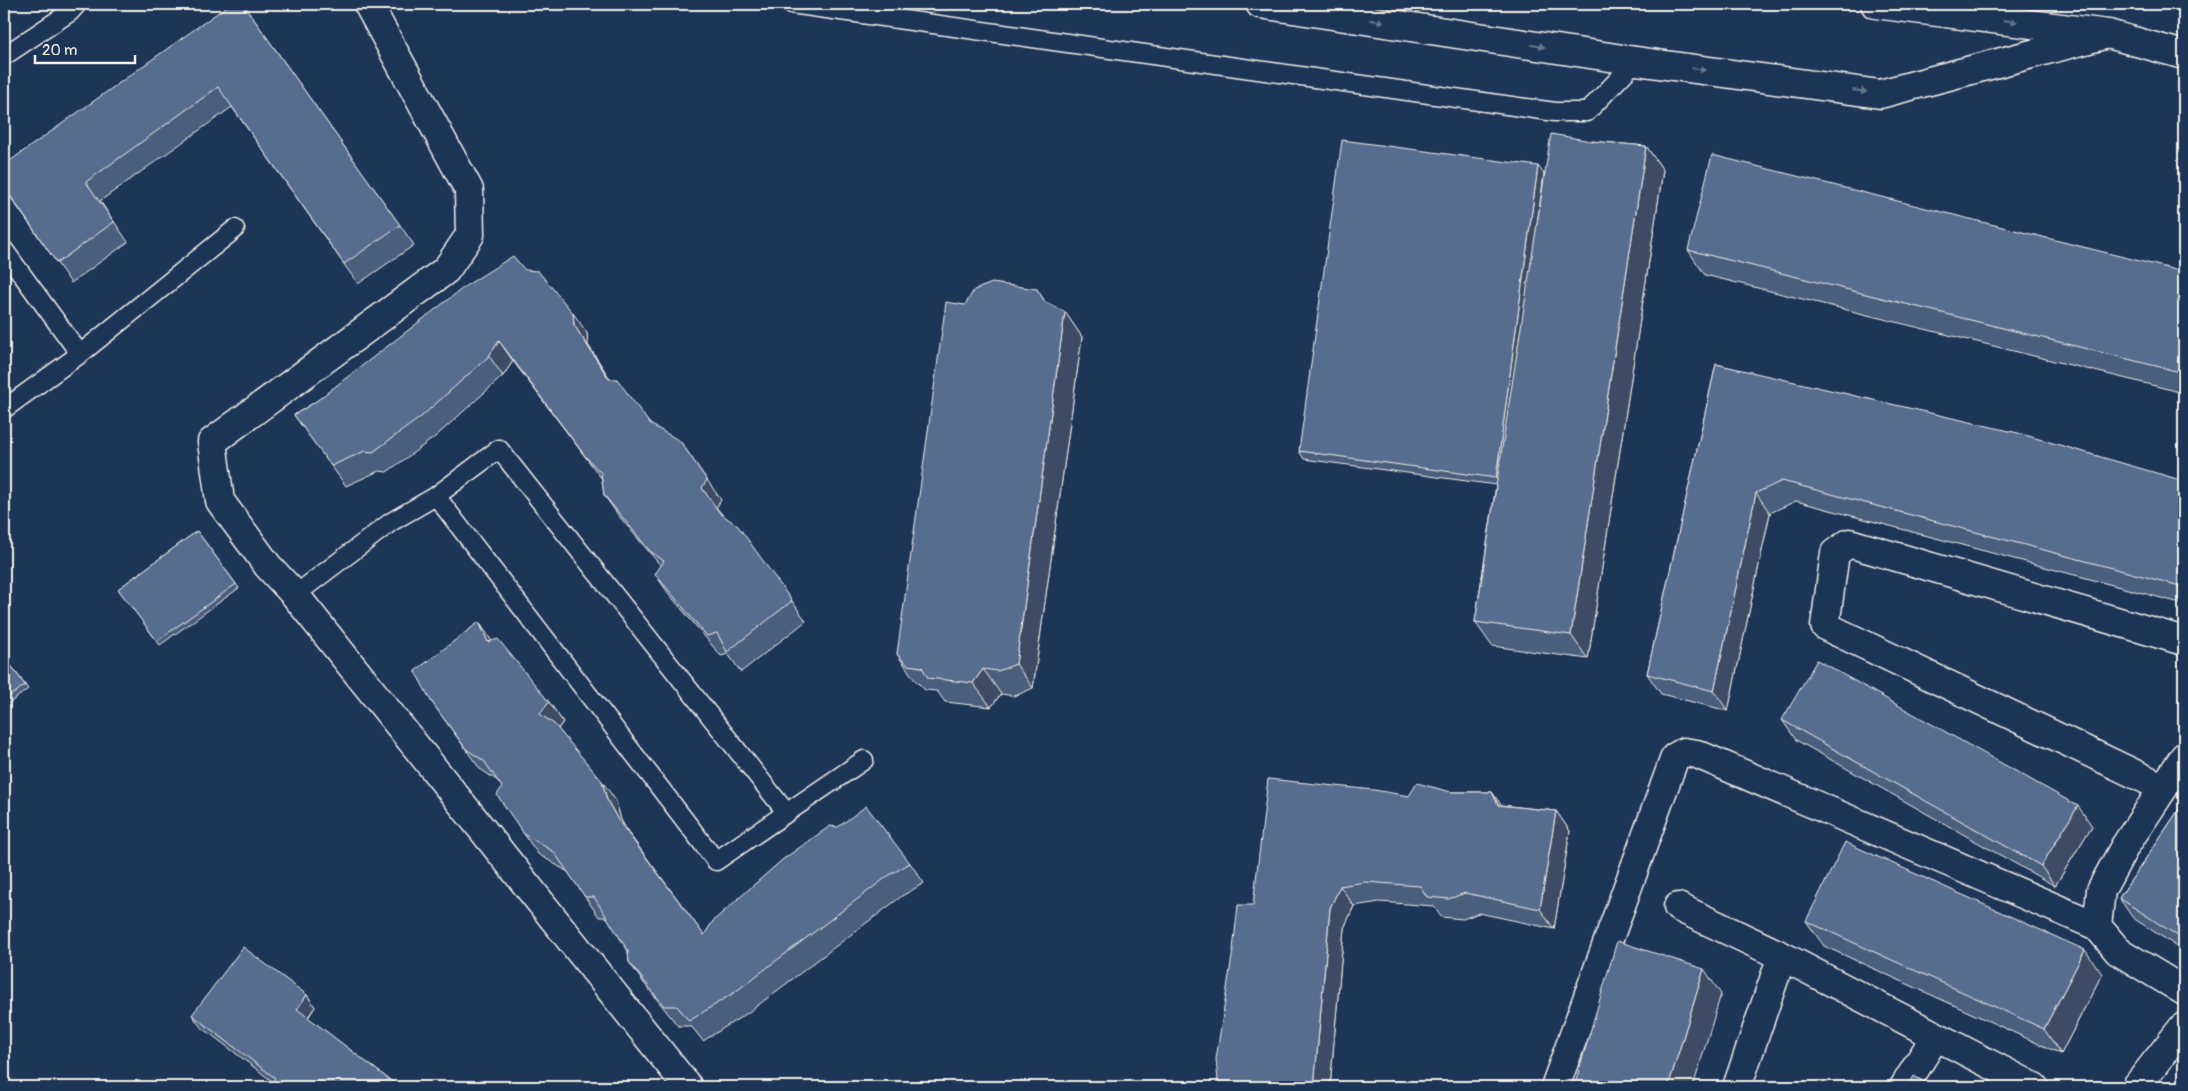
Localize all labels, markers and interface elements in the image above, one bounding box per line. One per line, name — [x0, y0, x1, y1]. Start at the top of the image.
one-way arrow — [2002, 17, 2018, 25]
one-way arrow — [1370, 18, 1386, 26]
scale bar — [35, 32, 135, 64]
text: 20 m — [42, 41, 77, 60]
one-way arrow — [1530, 42, 1546, 50]
one-way arrow — [1691, 66, 1707, 74]
one-way arrow — [1852, 87, 1868, 95]

